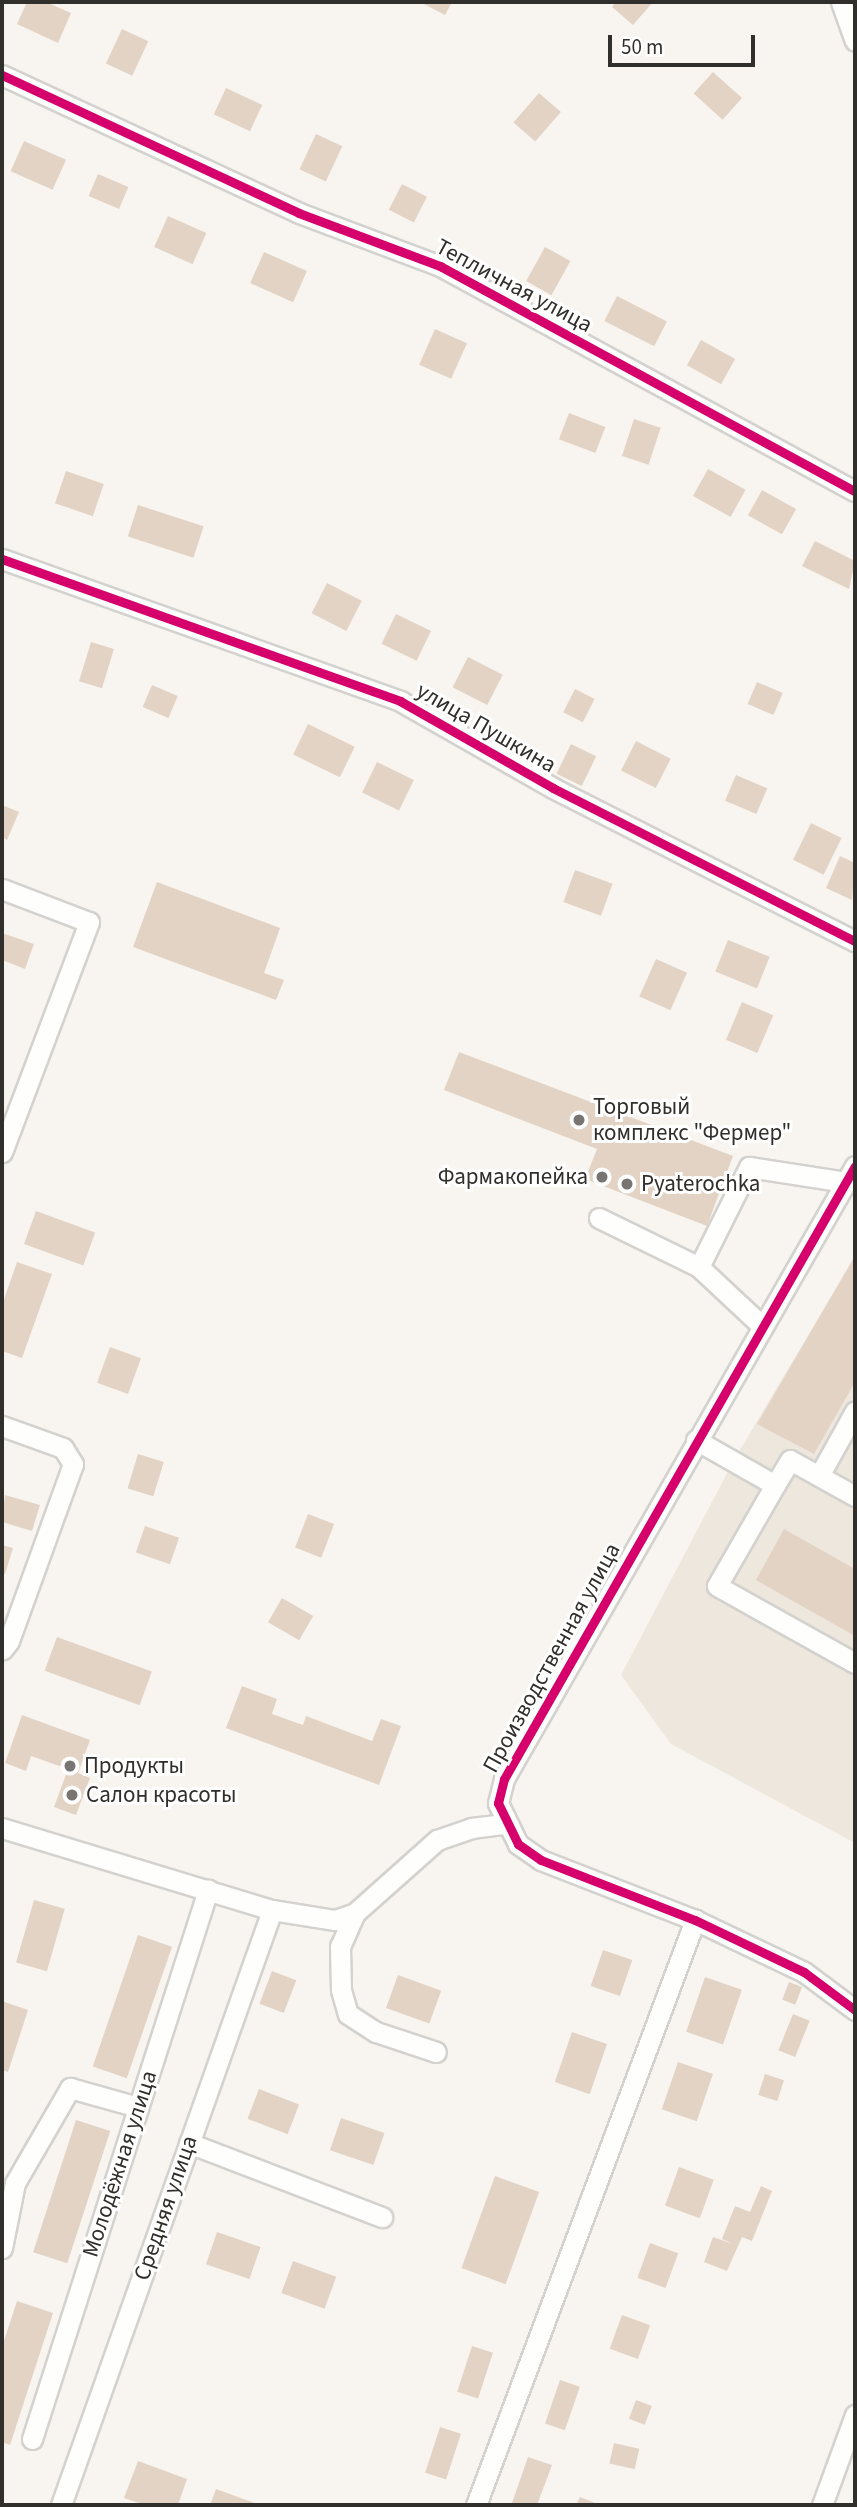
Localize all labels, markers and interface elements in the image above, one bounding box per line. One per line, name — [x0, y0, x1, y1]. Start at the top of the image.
scale bar — [612, 21, 759, 65]
text: 50 m — [621, 32, 663, 62]
street label: Тепличная улица — [431, 233, 597, 339]
street label: улица Пушкина — [411, 677, 561, 779]
place label: Торговый комплекс "Фермер" — [593, 1093, 791, 1147]
marker: Торговый комплекс "Фермер" — [571, 1112, 587, 1128]
place label: Фармакопейка — [438, 1163, 588, 1191]
marker: Фармакопейка — [594, 1169, 610, 1185]
place label: Pyaterochka — [641, 1170, 760, 1198]
marker: Pyaterochka — [619, 1176, 635, 1192]
street label: Производственная улица — [477, 1538, 627, 1778]
place label: Продукты — [84, 1752, 184, 1780]
marker: Продукты — [62, 1758, 78, 1774]
place label: Салон красоты — [86, 1781, 237, 1809]
marker: Салон красоты — [64, 1787, 80, 1803]
street label: Молодёжная улица — [77, 2067, 163, 2261]
street label: Средняя улица — [128, 2132, 204, 2284]

